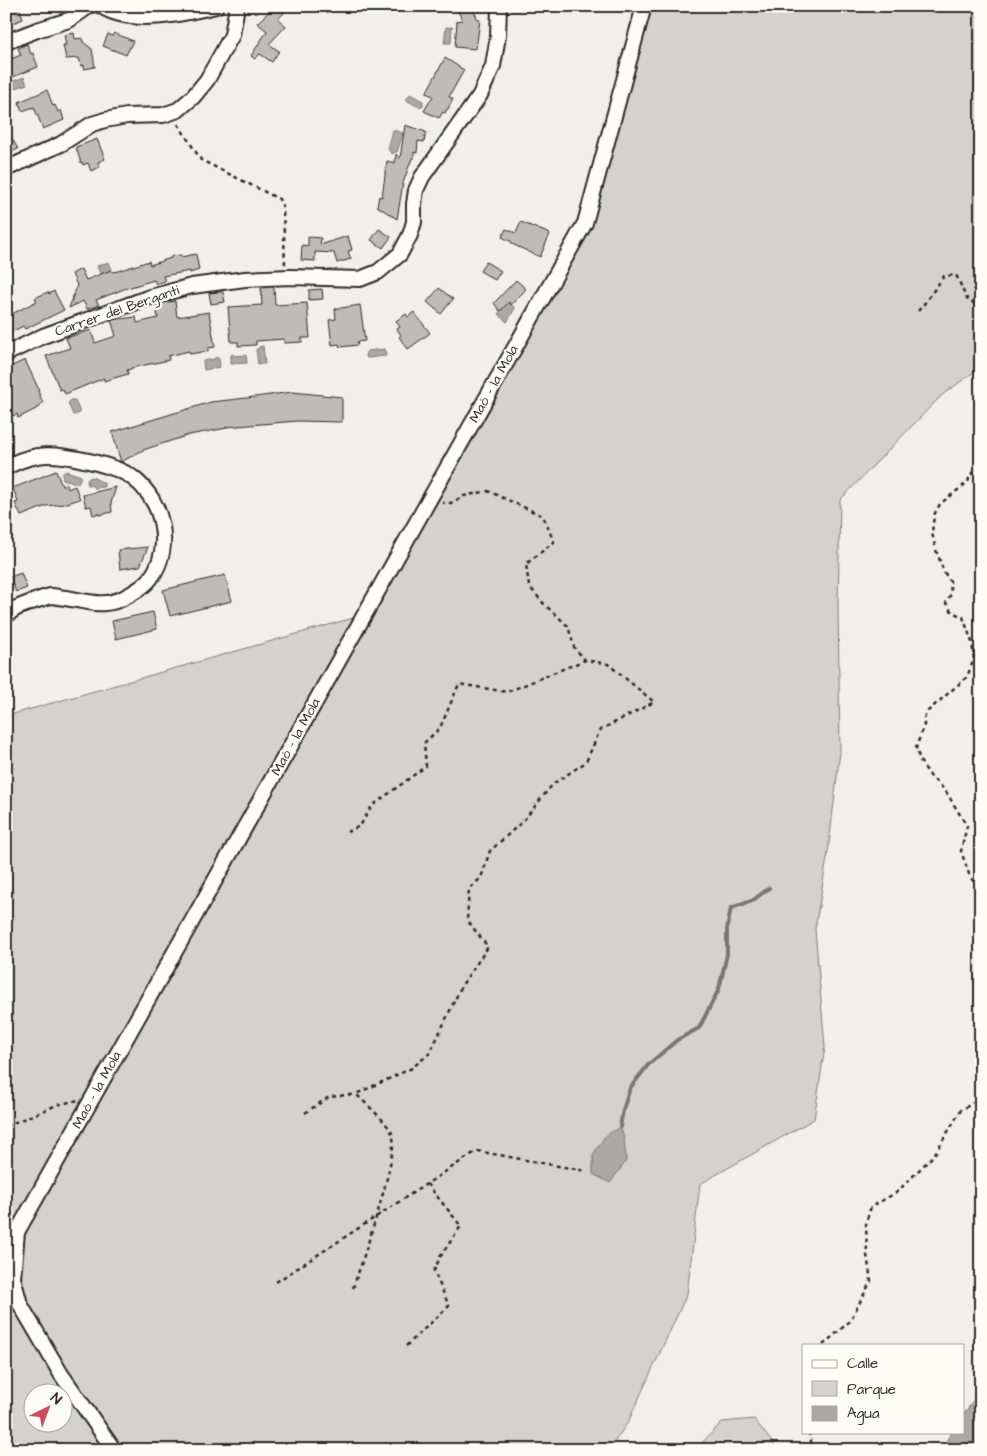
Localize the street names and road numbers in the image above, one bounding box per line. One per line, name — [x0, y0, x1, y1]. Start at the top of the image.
street label: Carrer del Bergantí — [52, 280, 183, 342]
street label: Maó - la Mola — [464, 342, 524, 426]
street label: Maó - la Mola — [266, 695, 326, 779]
street label: Maó - la Mola — [67, 1048, 127, 1132]

